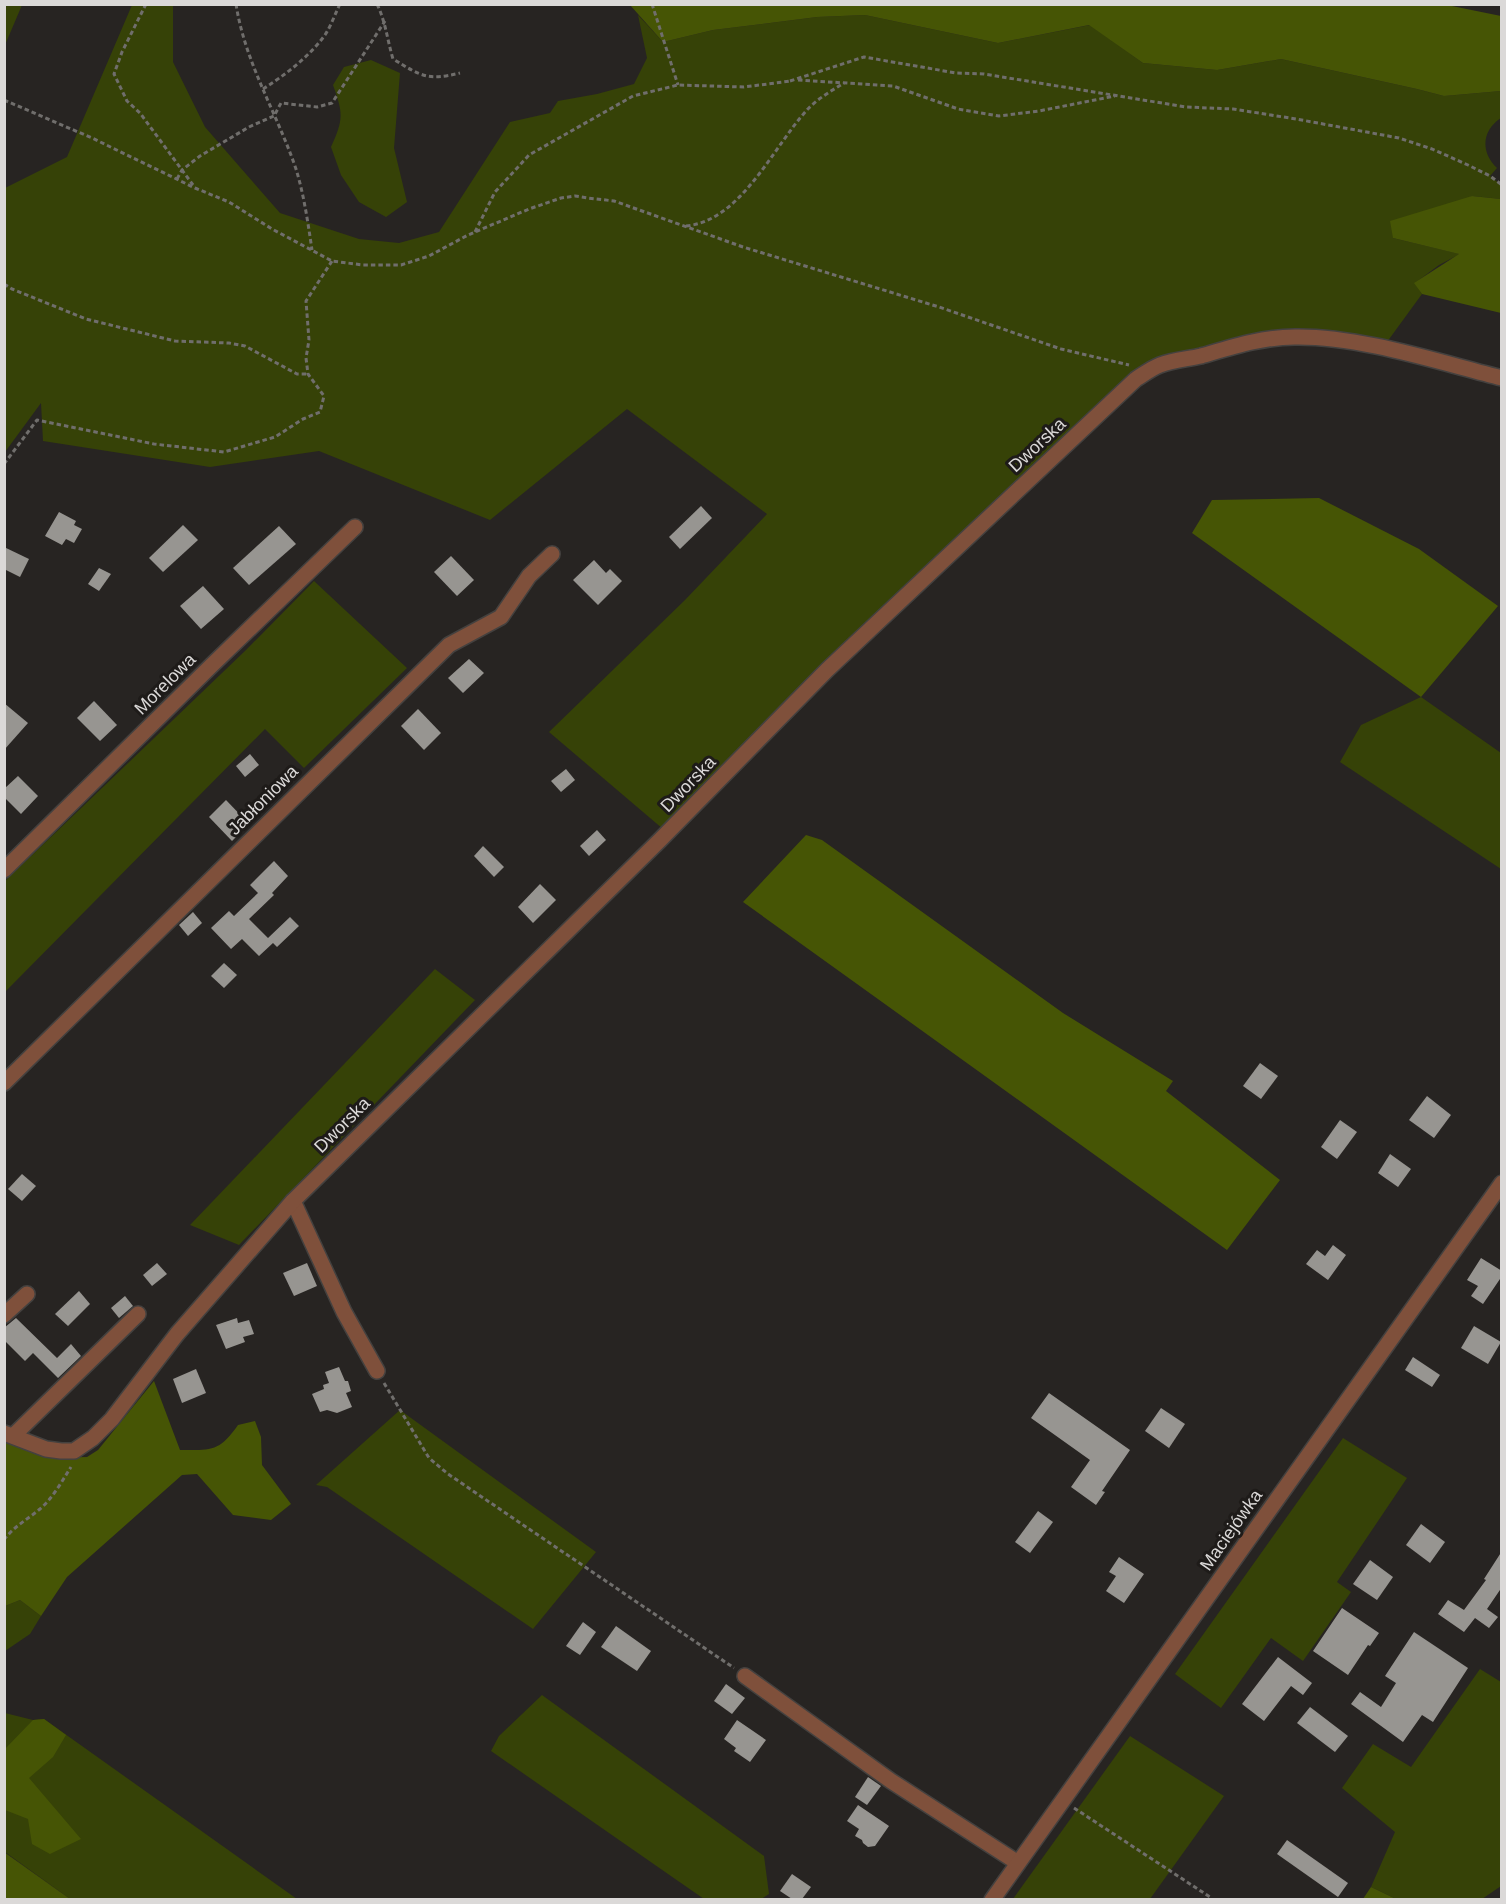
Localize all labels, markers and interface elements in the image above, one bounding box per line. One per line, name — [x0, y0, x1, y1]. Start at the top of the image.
street label: Dworska — [1005, 413, 1070, 476]
street label: Morelowa — [130, 649, 200, 719]
street label: Dworska — [656, 751, 720, 816]
street label: Jabłoniowa — [224, 760, 303, 839]
street label: Dworska — [310, 1092, 375, 1157]
street label: Maciejówka — [1196, 1485, 1267, 1574]

